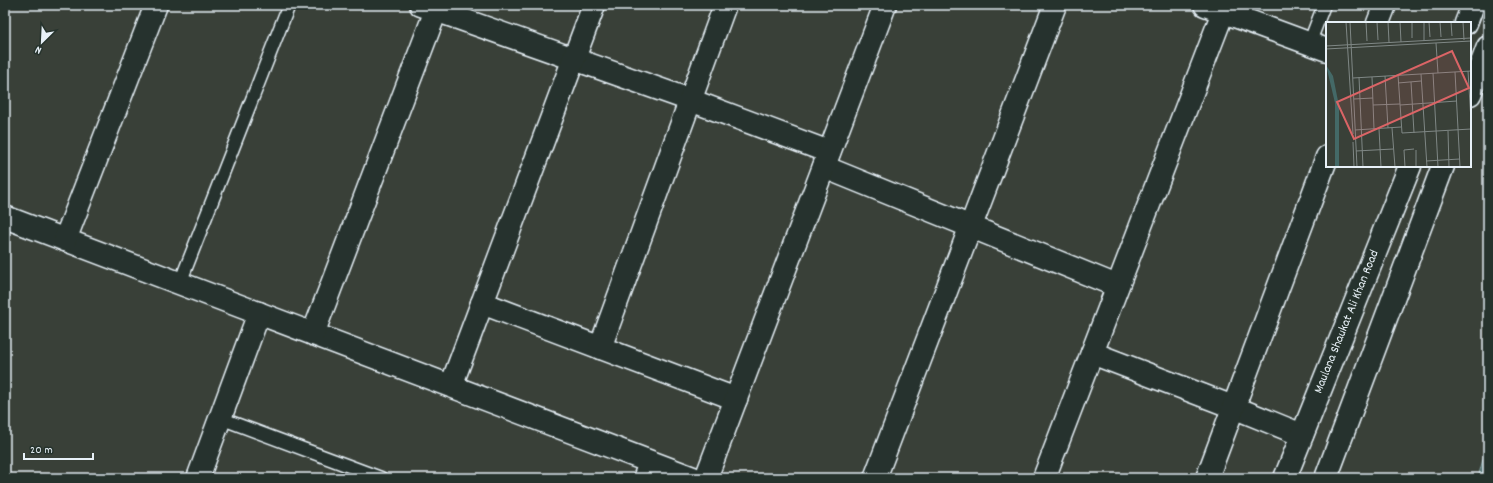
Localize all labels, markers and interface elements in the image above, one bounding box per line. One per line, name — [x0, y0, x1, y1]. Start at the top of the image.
north arrow — [22, 22, 62, 62]
inset map — [1326, 22, 1471, 167]
text: N — [32, 41, 44, 58]
street label: Maulana Shaukat Ali Khan Road — [1310, 247, 1384, 397]
scale bar — [24, 435, 93, 461]
text: 20 m — [30, 442, 53, 459]

